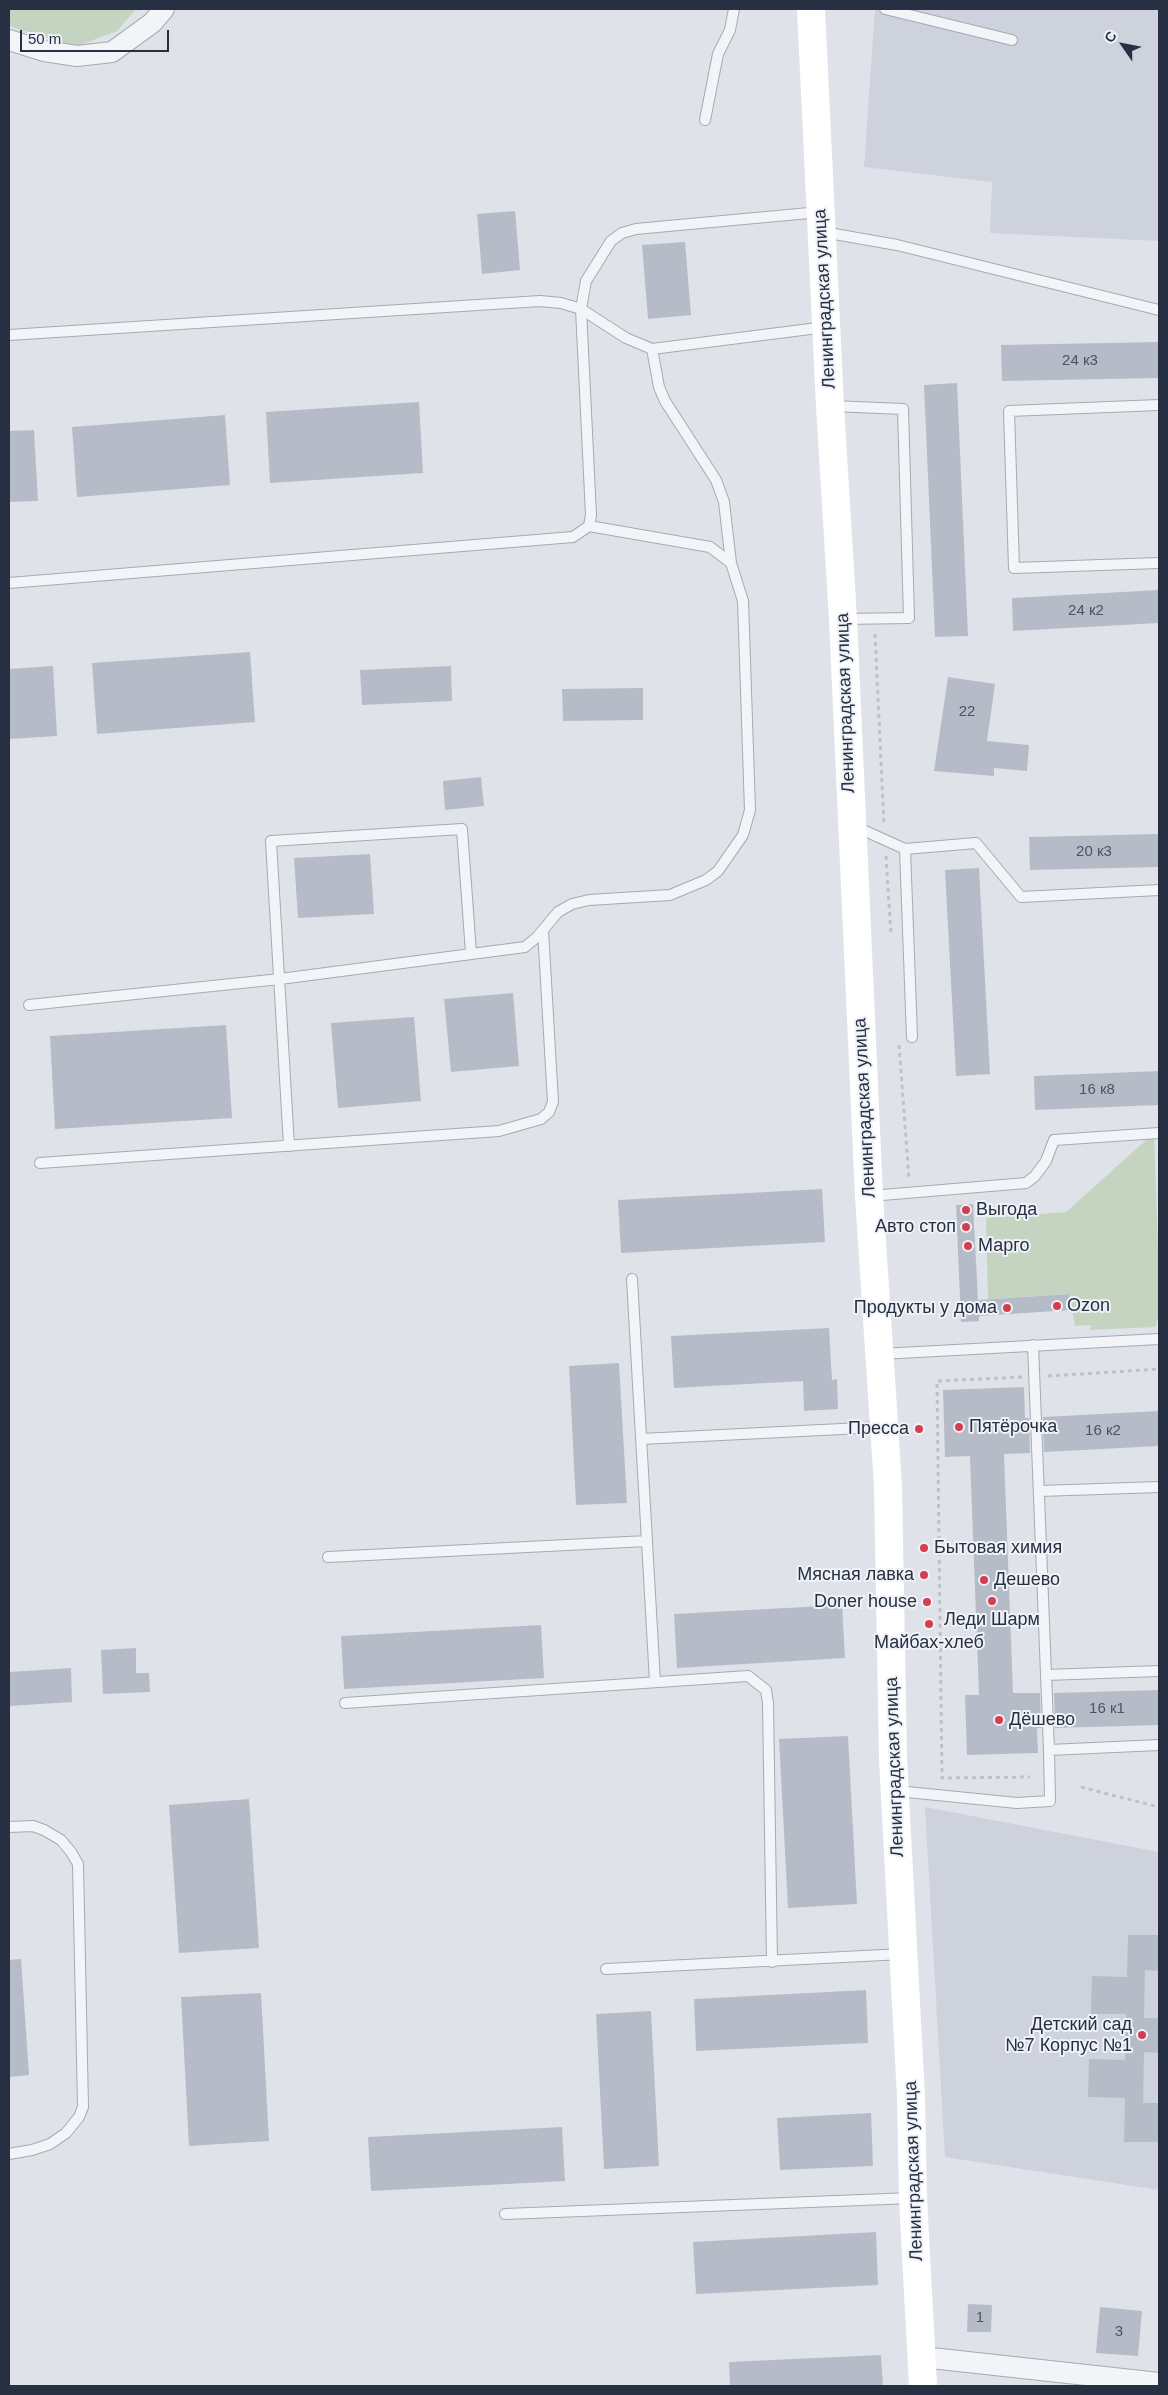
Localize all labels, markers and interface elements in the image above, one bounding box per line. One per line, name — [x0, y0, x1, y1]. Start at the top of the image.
scale bar — [22, 20, 171, 52]
north arrow — [1098, 20, 1148, 70]
text: С — [1101, 28, 1120, 45]
text: 50 m — [28, 30, 61, 47]
street label: Ленинградская улица — [809, 208, 841, 390]
house number: 24 к3 — [1062, 352, 1098, 370]
house number: 24 к2 — [1068, 602, 1104, 620]
street label: Ленинградская улица — [832, 612, 860, 794]
house number: 22 — [959, 703, 975, 721]
house number: 20 к3 — [1076, 843, 1112, 861]
street label: Ленинградская улица — [849, 1017, 881, 1199]
house number: 16 к8 — [1079, 1081, 1115, 1099]
place label: Выгода — [976, 1199, 1037, 1221]
marker: Выгода — [960, 1204, 972, 1216]
place label: Авто стоп — [875, 1216, 956, 1238]
marker: Авто стоп — [960, 1221, 972, 1233]
place label: Марго — [978, 1235, 1029, 1257]
marker: Марго — [962, 1240, 974, 1252]
place label: Ozon — [1067, 1295, 1110, 1317]
place label: Продукты у дома — [854, 1297, 997, 1319]
marker: Ozon — [1051, 1300, 1063, 1312]
marker: Продукты у дома — [1001, 1302, 1013, 1314]
place label: Пятёрочка — [969, 1416, 1057, 1438]
place label: Пресса — [848, 1418, 909, 1440]
marker: Пятёрочка — [953, 1421, 965, 1433]
house number: 16 к2 — [1085, 1422, 1121, 1440]
marker: Пресса — [913, 1423, 925, 1435]
place label: Бытовая химия — [934, 1537, 1062, 1559]
marker: Бытовая химия — [918, 1542, 930, 1554]
place label: Мясная лавка — [797, 1564, 914, 1586]
marker: Мясная лавка — [918, 1569, 930, 1581]
place label: Дешево — [994, 1569, 1060, 1591]
marker: Дешево — [978, 1574, 990, 1586]
place label: Doner house — [814, 1591, 917, 1613]
marker: Леди Шарм — [986, 1595, 998, 1607]
marker: Doner house — [921, 1596, 933, 1608]
place label: Леди Шарм — [944, 1609, 1040, 1631]
marker: Майбах-хлеб — [923, 1618, 935, 1630]
place label: Майбах-хлеб — [874, 1632, 984, 1654]
street label: Ленинградская улица — [881, 1676, 909, 1858]
house number: 16 к1 — [1089, 1700, 1125, 1718]
place label: Дёшево — [1009, 1709, 1075, 1731]
marker: Дёшево — [993, 1714, 1005, 1726]
place label: Детский сад №7 Корпус №1 — [1005, 2014, 1132, 2056]
marker: Детский сад №7 Корпус №1 — [1136, 2029, 1148, 2041]
street label: Ленинградская улица — [900, 2080, 928, 2262]
house number: 1 — [976, 2309, 984, 2327]
house number: 3 — [1115, 2323, 1123, 2341]

